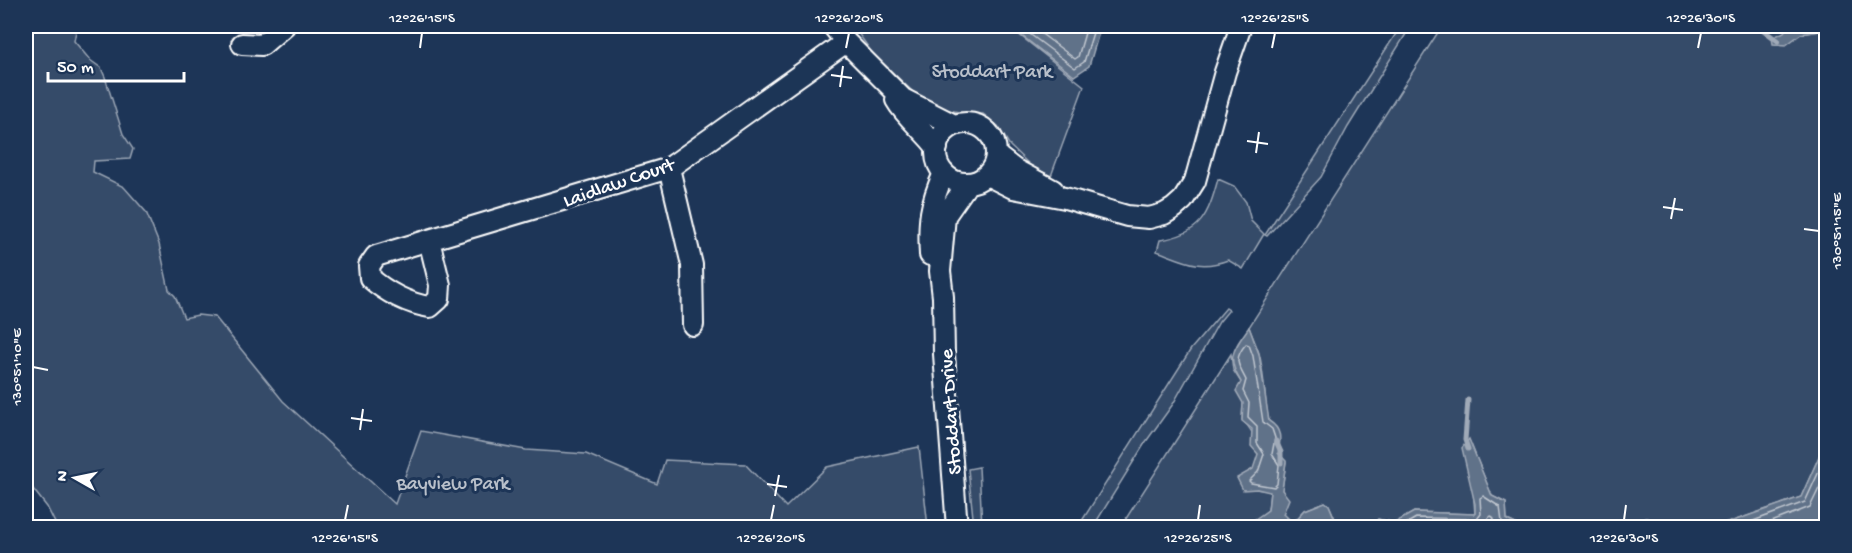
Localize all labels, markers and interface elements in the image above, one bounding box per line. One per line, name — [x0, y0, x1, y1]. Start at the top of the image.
text: 12°26'15"S — [388, 10, 455, 28]
text: 12°26'20"S — [814, 10, 883, 28]
text: 12°26'25"S — [1240, 10, 1309, 28]
text: 12°26'30"S — [1666, 10, 1735, 28]
scale bar — [48, 45, 184, 83]
text: 50 m — [57, 58, 94, 79]
park label: Stoddart Park — [932, 62, 1054, 85]
street label: Laidlaw Court — [561, 154, 679, 214]
text: 130°51'15"E — [1829, 192, 1847, 270]
text: 130°51'10"E — [9, 328, 27, 407]
street label: Stoddart Drive — [937, 347, 968, 475]
north arrow — [45, 448, 105, 508]
text: N — [53, 469, 74, 483]
park label: Bayview Park — [395, 474, 512, 497]
text: 12°26'15"S — [311, 530, 378, 548]
text: 12°26'20"S — [736, 530, 805, 548]
text: 12°26'25"S — [1163, 530, 1232, 548]
text: 12°26'30"S — [1589, 530, 1658, 548]

